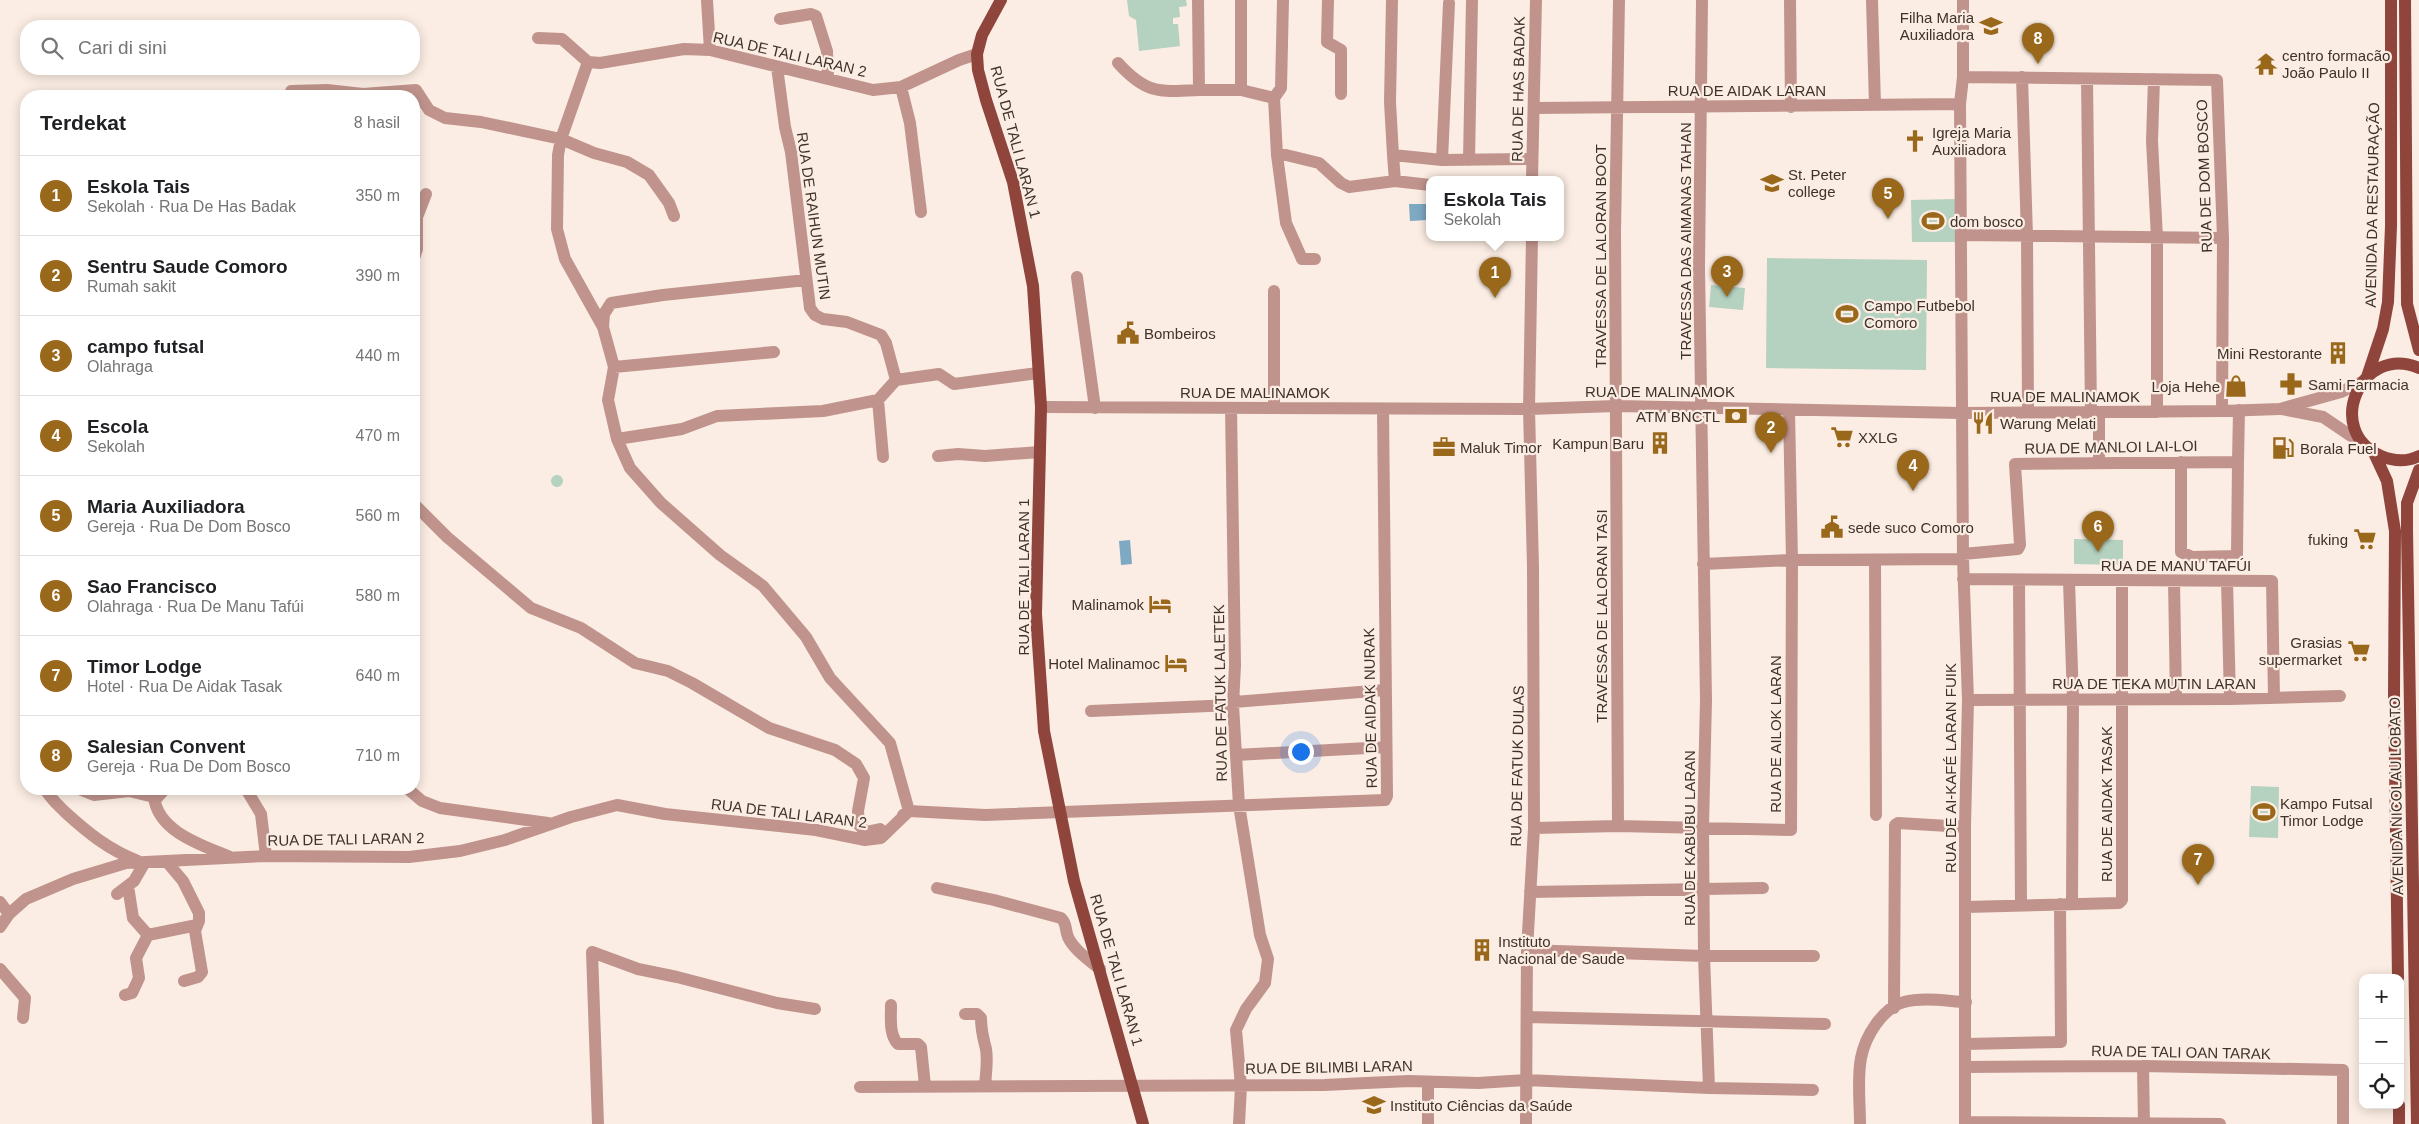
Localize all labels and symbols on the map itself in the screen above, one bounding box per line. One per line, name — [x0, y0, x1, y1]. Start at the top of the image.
place label: Filha Maria Auxiliadora — [1900, 9, 1975, 43]
school or university icon: Filha Maria Auxiliadora — [1978, 13, 2004, 39]
street label: RUA DE HAS BADAK — [1508, 16, 1528, 162]
pin: 8 — [2022, 23, 2054, 64]
street label: RUA DE TALI LARAN 2 — [712, 28, 868, 80]
place label: centro formacão João Paulo II — [2282, 47, 2390, 81]
temple icon: centro formacão João Paulo II — [2253, 51, 2279, 77]
street label: RUA DE TALI LARAN 1 — [987, 64, 1045, 220]
street label: RUA DE AIDAK LARAN — [1668, 82, 1826, 99]
street label: RUA DE DOM BOSCO — [2193, 99, 2215, 253]
street label: AVENIDA DA RESTAURAÇÃO — [2362, 102, 2382, 308]
street label: TRAVESSA DAS AIMANAS TAHAN — [1677, 122, 1694, 360]
place label: Igreja Maria Auxiliadora — [1932, 124, 2012, 158]
church icon: Igreja Maria Auxiliadora — [1902, 128, 1928, 154]
street label: RUA DE RAIHUN MUTIN — [794, 131, 834, 301]
street label: TRAVESSA DE LALORAN BOOT — [1592, 144, 1609, 368]
place label: St. Peter college — [1788, 166, 1846, 200]
school or university icon: St. Peter college — [1759, 170, 1785, 196]
pin: 5 — [1872, 178, 1904, 219]
sports icon: dom bosco — [1920, 208, 1946, 234]
place label: dom bosco — [1950, 213, 2023, 230]
pin: 3 — [1711, 256, 1743, 297]
pin: 1 — [1479, 257, 1511, 298]
place label: Campo Futbebol Comoro — [1864, 297, 1975, 331]
sports icon: Campo Futbebol Comoro — [1834, 301, 1860, 327]
public building icon: Bombeiros — [1115, 320, 1141, 346]
place label: Bombeiros — [1144, 325, 1216, 342]
building icon: Mini Restorante — [2325, 340, 2351, 366]
place label: Mini Restorante — [2217, 345, 2322, 362]
pharmacy icon: Sami Farmacia — [2278, 371, 2304, 397]
shop icon: Loja Hehe — [2223, 373, 2249, 399]
place label: Sami Farmacia — [2308, 376, 2410, 393]
place label: Loja Hehe — [2152, 378, 2220, 395]
street label: RUA DE MALINAMOK — [1585, 383, 1735, 400]
street label: RUA DE MALINAMOK — [1180, 384, 1330, 401]
street label: RUA DE MALINAMOK — [1990, 388, 2140, 405]
bank icon: ATM BNCTL — [1723, 403, 1749, 429]
place label: ATM BNCTL — [1636, 408, 1720, 425]
restaurant icon: Warung Melati — [1970, 410, 1996, 436]
pin: 2 — [1755, 412, 1787, 453]
place label: Warung Melati — [2000, 415, 2096, 432]
supermarket icon: XXLG — [1829, 424, 1855, 450]
place label: XXLG — [1858, 429, 1898, 446]
building icon: Kampun Baru — [1647, 430, 1673, 456]
office icon: Maluk Timor — [1431, 434, 1457, 460]
place label: Kampun Baru — [1552, 435, 1644, 452]
fuel station icon: Borala Fuel — [2270, 435, 2296, 461]
street label: RUA DE MANLOI LAI-LOI — [2024, 437, 2198, 457]
place label: Maluk Timor — [1460, 439, 1542, 456]
place label: Borala Fuel — [2300, 440, 2377, 457]
pin: 4 — [1897, 450, 1929, 491]
street label: RUA DE TALI LARAN 1 — [1015, 498, 1032, 656]
street label: TRAVESSA DE LALORAN TASI — [1593, 509, 1610, 723]
pin: 6 — [2082, 511, 2114, 552]
public building icon: sede suco Comoro — [1819, 514, 1845, 540]
place label: sede suco Comoro — [1848, 519, 1974, 536]
supermarket icon: fuking — [2352, 526, 2378, 552]
place label: fuking — [2308, 531, 2348, 548]
street label: RUA DE MANU TAFÚI — [2101, 557, 2251, 574]
hotel icon: Malinamok — [1147, 591, 1173, 617]
place label: Malinamok — [1071, 596, 1144, 613]
street label: RUA DE FATUK LALETEK — [1210, 604, 1230, 782]
street label: RUA DE AIDAK NURAK — [1360, 627, 1380, 789]
place label: Grasias supermarket — [2259, 634, 2343, 668]
supermarket icon: Grasias supermarket — [2346, 638, 2372, 664]
hotel icon: Hotel Malinamoc — [1163, 650, 1189, 676]
place label: Hotel Malinamoc — [1048, 655, 1160, 672]
street label: RUA DE AILOK LARAN — [1767, 655, 1784, 813]
street label: RUA DE AI-KAFÉ LARAN FUIK — [1942, 663, 1959, 873]
street label: RUA DE TEKA MUTIN LARAN — [2052, 675, 2256, 692]
street label: RUA DE FATUK DULAS — [1507, 685, 1527, 847]
street label: AVENIDA NICOLAU LOBATO — [2386, 697, 2406, 895]
street label: RUA DE AIDAK TASAK — [2098, 726, 2115, 882]
your location — [1288, 739, 1314, 765]
street label: RUA DE KABUBU LARAN — [1681, 750, 1698, 926]
street label: RUA DE TALI LARAN 2 — [710, 795, 868, 831]
place label: Kampo Futsal Timor Lodge — [2280, 795, 2373, 829]
sports icon: Kampo Futsal Timor Lodge — [2251, 799, 2277, 825]
street label: RUA DE TALI LARAN 2 — [267, 829, 425, 849]
pin: 7 — [2182, 844, 2214, 885]
street label: RUA DE TALI LARAN 1 — [1087, 892, 1147, 1048]
place label: Instituto Nacional de Saude — [1498, 933, 1625, 967]
building icon: Instituto Nacional de Saude — [1469, 937, 1495, 963]
street label: RUA DE TALI OAN TARAK — [2091, 1042, 2271, 1062]
street label: RUA DE BILIMBI LARAN — [1245, 1057, 1413, 1077]
school or university icon: Instituto Ciências da Saúde — [1361, 1092, 1387, 1118]
place label: Instituto Ciências da Saúde — [1390, 1097, 1573, 1114]

